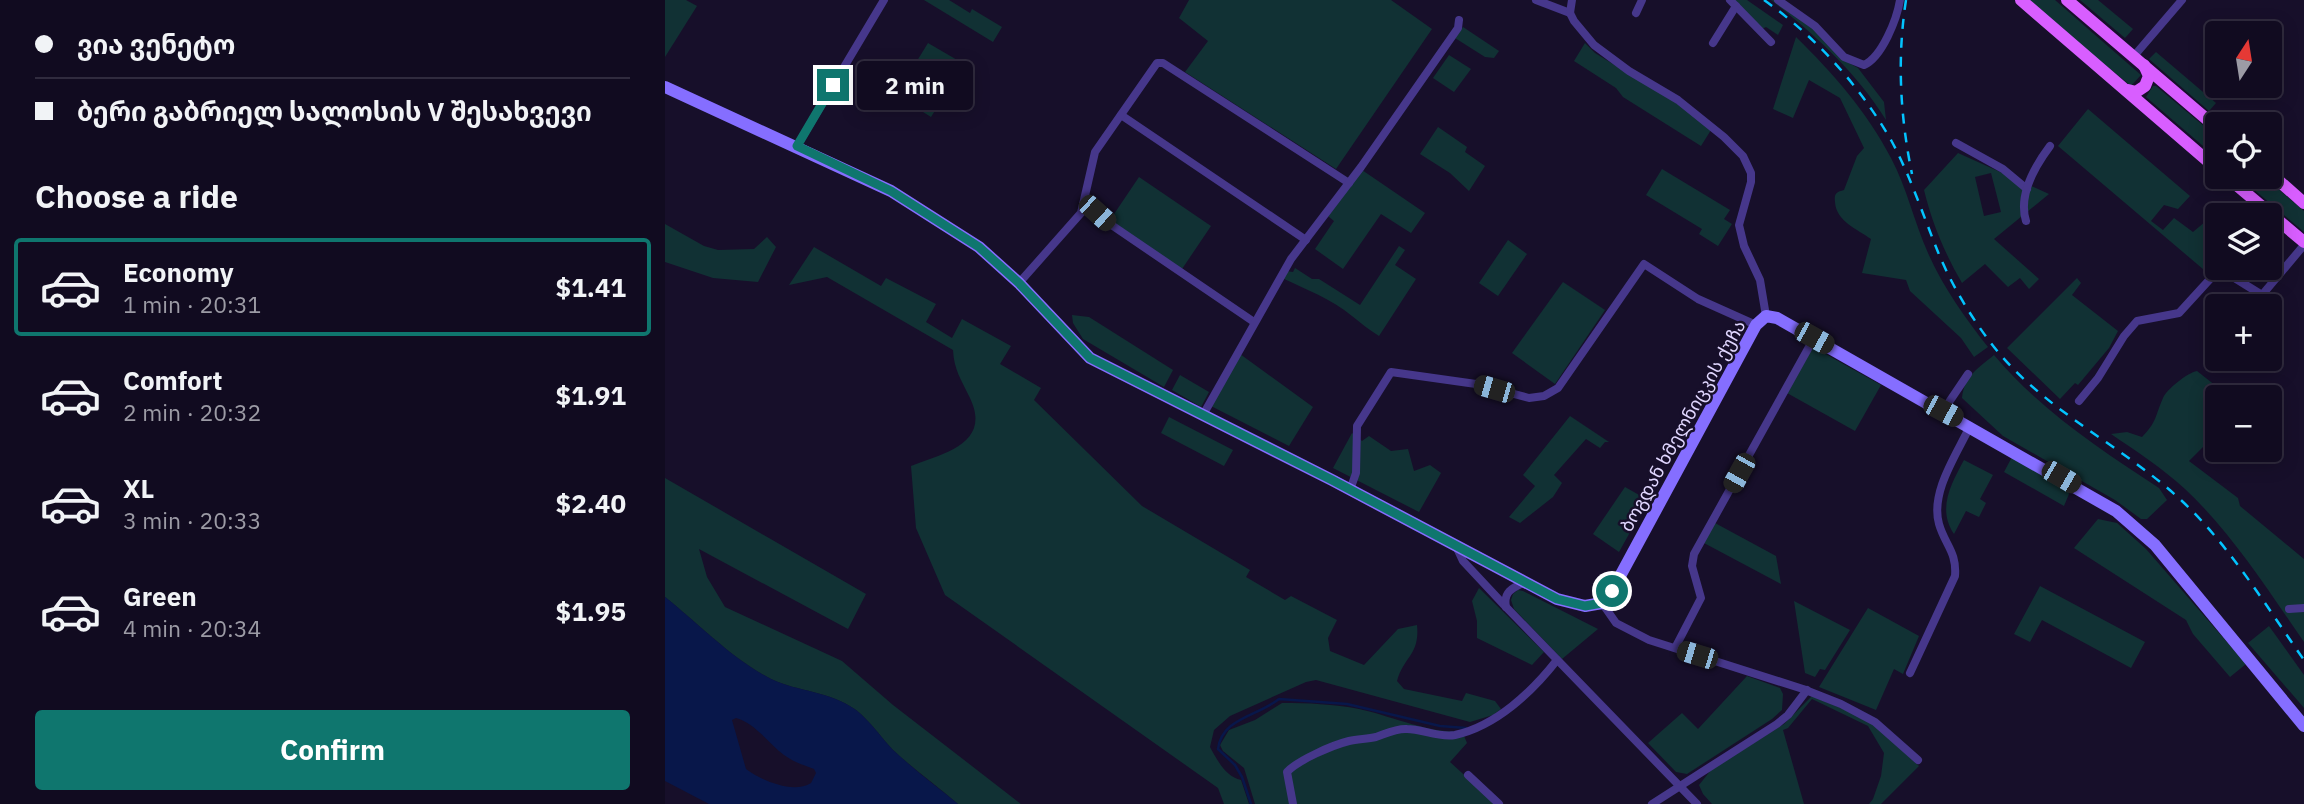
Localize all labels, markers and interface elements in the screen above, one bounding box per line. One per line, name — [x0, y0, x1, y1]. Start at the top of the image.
north arrow — [2205, 21, 2282, 98]
map controls — [2205, 21, 2282, 462]
text: ვია ვენეტო — [77, 27, 235, 61]
callout: 2 min — [857, 60, 973, 110]
route end — [817, 69, 849, 101]
text: 2 min — [885, 70, 945, 100]
text: ბერი გაბრიელ სალოსის V შესახვევი — [77, 94, 592, 128]
button: locate — [2205, 112, 2282, 189]
text: Choose a ride — [35, 175, 238, 217]
car — [1075, 191, 1120, 235]
button: layers — [2205, 203, 2282, 280]
text: Economy — [123, 255, 234, 289]
icon: car — [39, 256, 102, 319]
text: $1.41 — [556, 270, 626, 304]
text: 1 min · 20:31 — [123, 289, 261, 319]
button: + — [2205, 294, 2282, 371]
street label: ბოგდან ხმელნიცკის ქუჩა — [1615, 316, 1750, 536]
car — [1791, 319, 1838, 357]
text: Comfort — [123, 363, 222, 397]
icon: car — [39, 364, 102, 427]
car — [1471, 373, 1518, 405]
text: $1.91 — [556, 378, 626, 412]
button: − — [2205, 385, 2282, 462]
car — [1920, 392, 1967, 430]
text: 2 min · 20:32 — [123, 397, 261, 427]
car — [1720, 450, 1759, 496]
car — [2038, 457, 2085, 497]
text: XL — [123, 471, 154, 505]
icon: car — [39, 472, 102, 535]
text: $2.40 — [556, 486, 626, 520]
text: 3 min · 20:33 — [123, 505, 261, 535]
route start — [1596, 575, 1628, 607]
text: Green — [123, 579, 197, 613]
icon: car — [39, 580, 102, 643]
text: $1.95 — [556, 594, 626, 628]
text: 4 min · 20:34 — [123, 613, 261, 643]
car — [1674, 639, 1721, 671]
button: Confirm — [35, 710, 630, 790]

